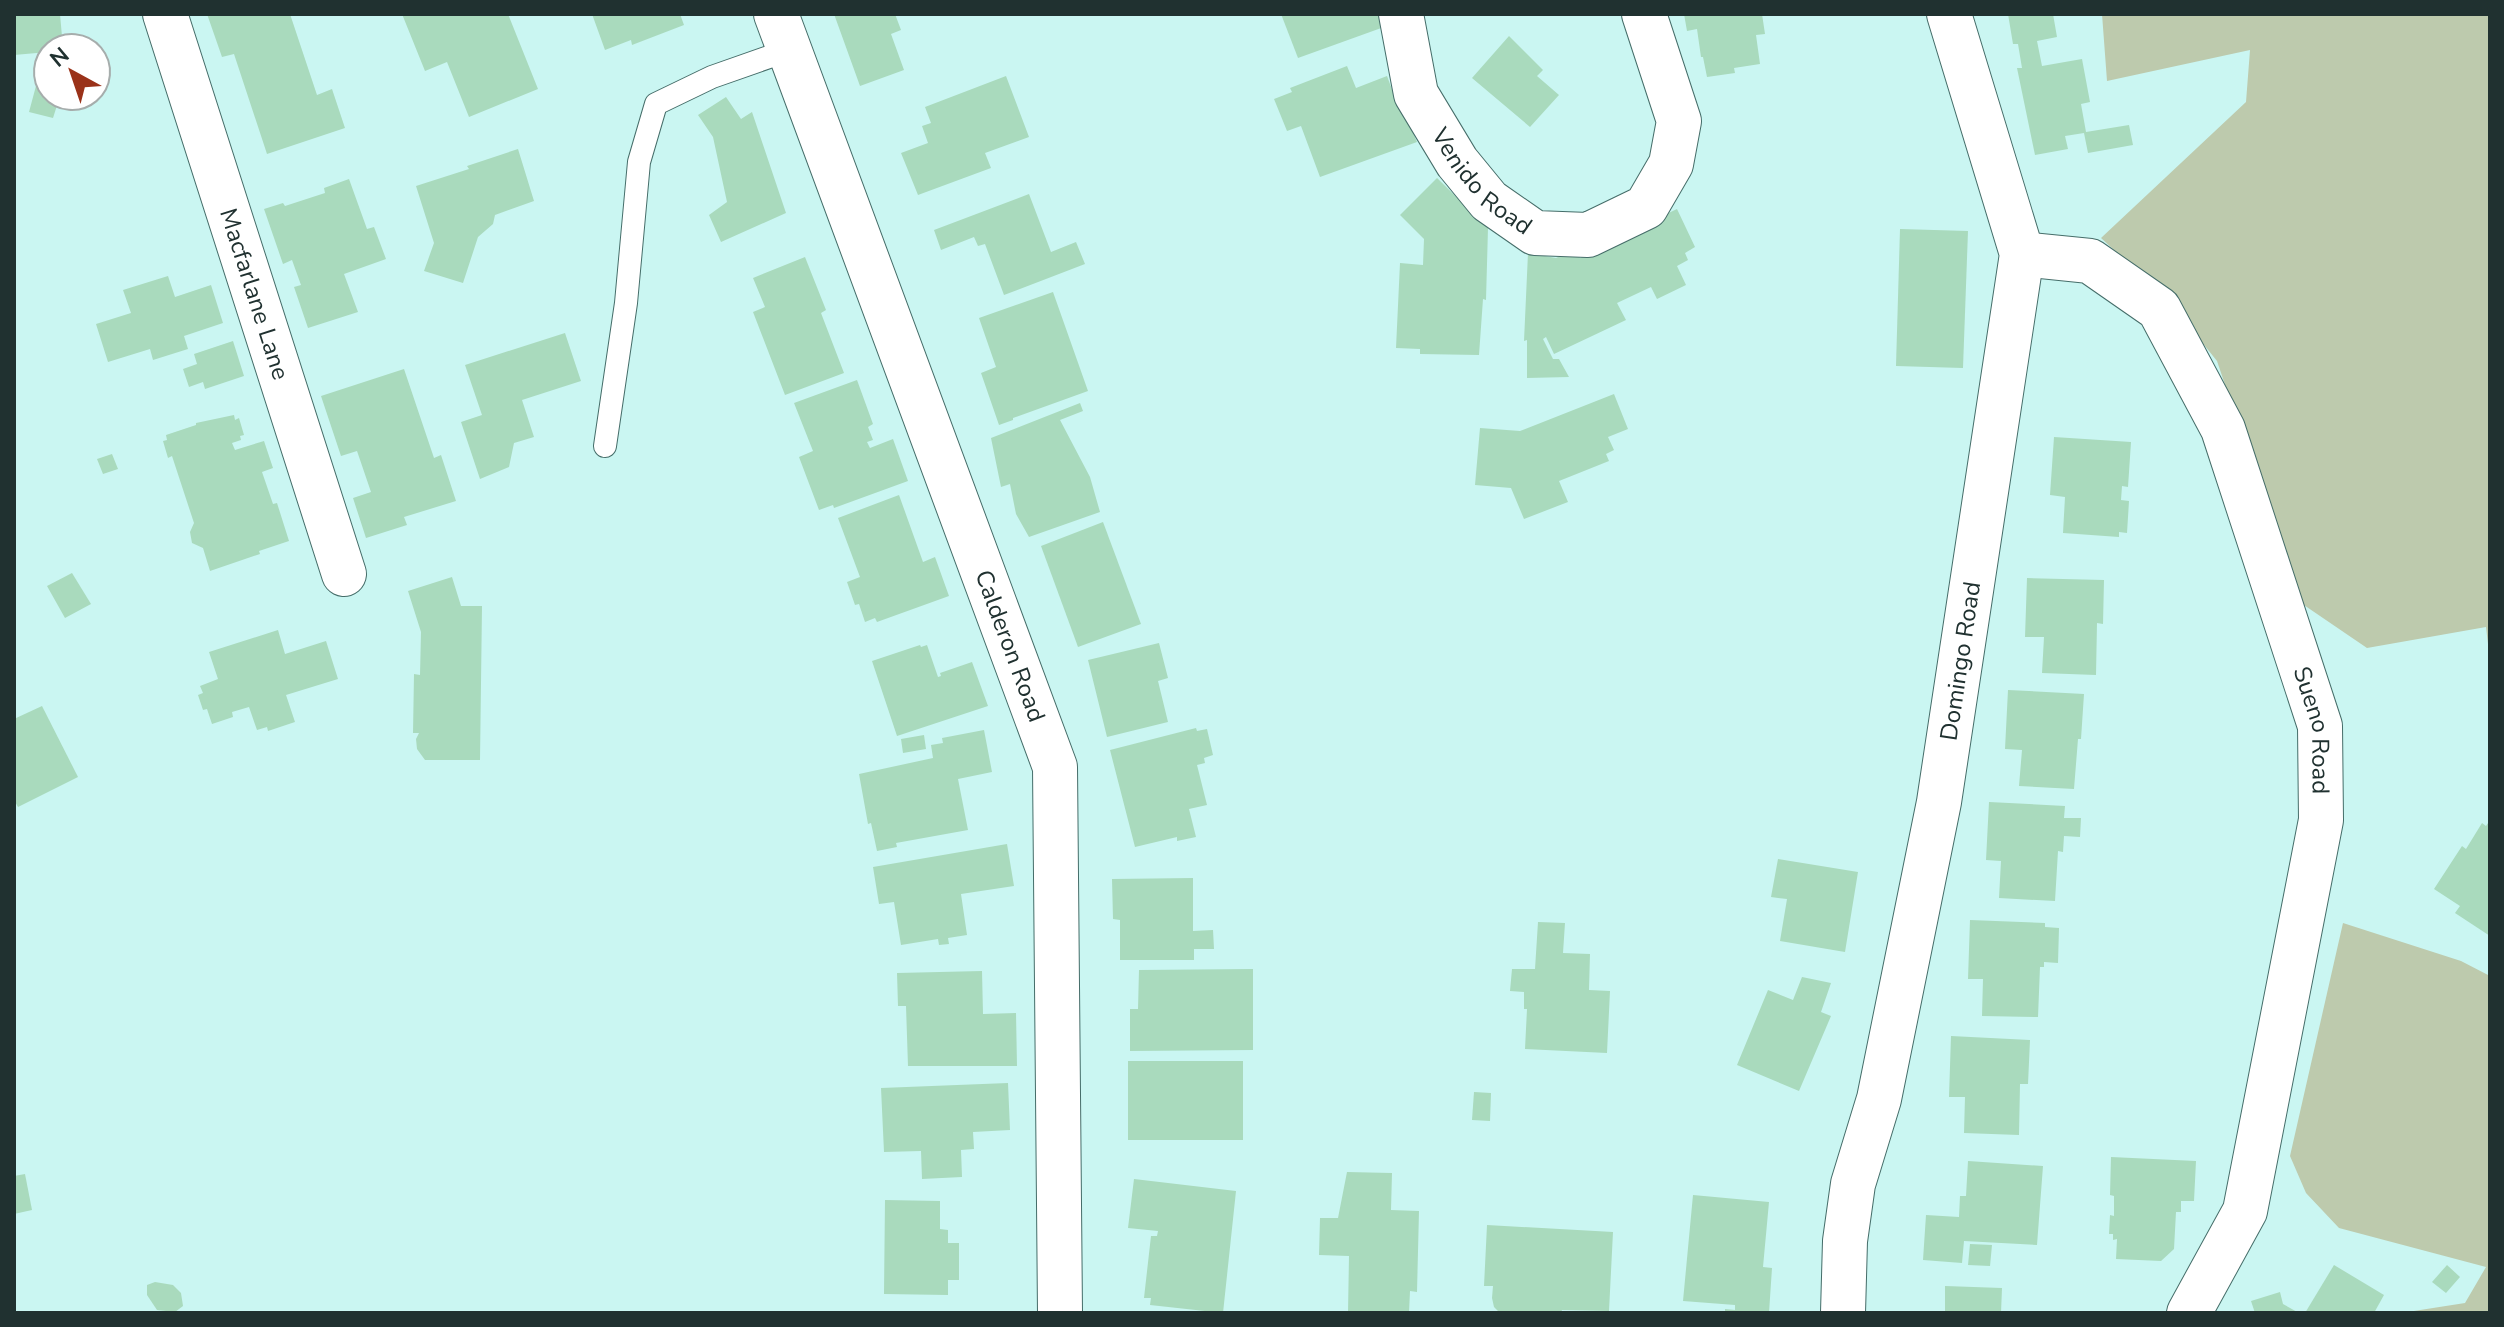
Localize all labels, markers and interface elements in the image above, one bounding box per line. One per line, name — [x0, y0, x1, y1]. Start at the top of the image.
north arrow — [32, 32, 112, 112]
text: N — [44, 41, 76, 74]
street label: Venido Road — [1424, 121, 1538, 242]
street label: Macfarlane Lane — [212, 204, 297, 384]
street label: Calderon Road — [967, 566, 1053, 726]
street label: Domingo Road — [1933, 579, 1988, 743]
street label: Sueno Road — [2286, 662, 2337, 794]

